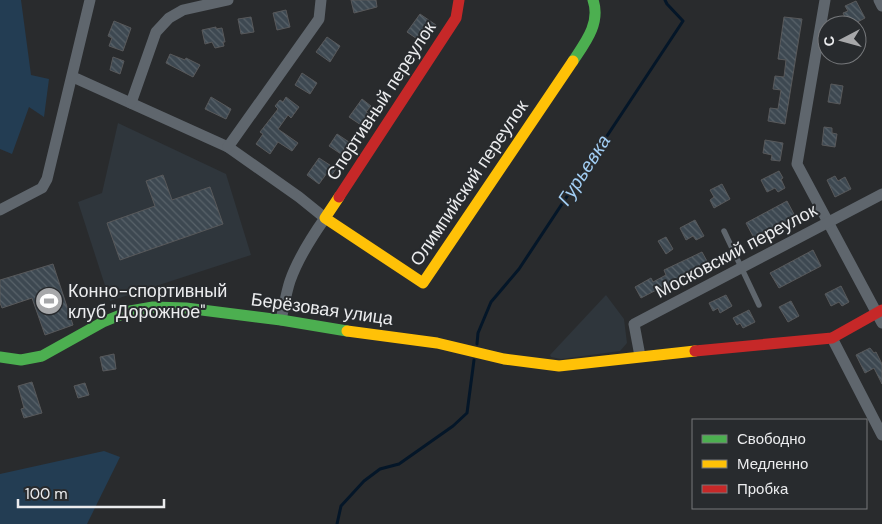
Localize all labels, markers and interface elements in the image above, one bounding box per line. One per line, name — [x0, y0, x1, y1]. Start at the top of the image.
north arrow — [817, 15, 867, 65]
street label: Спортивный переулок — [321, 17, 441, 185]
text: С — [820, 35, 839, 47]
street label: Олимпийский переулок — [404, 95, 534, 271]
water label: Гурьевка — [552, 130, 616, 210]
street label: Московский переулок — [651, 198, 821, 304]
place label: Конно-спортивный клуб "Дорожное" — [68, 279, 227, 324]
sports icon: Конно-спортивный клуб "Дорожное" — [34, 286, 64, 316]
street label: Берёзовая улица — [249, 287, 396, 331]
legend — [692, 419, 867, 509]
text: Свободно — [737, 429, 806, 449]
text: Медленно — [737, 454, 808, 474]
scale bar — [18, 476, 164, 508]
text: Пробка — [737, 479, 789, 499]
text: 100 m — [25, 484, 68, 504]

